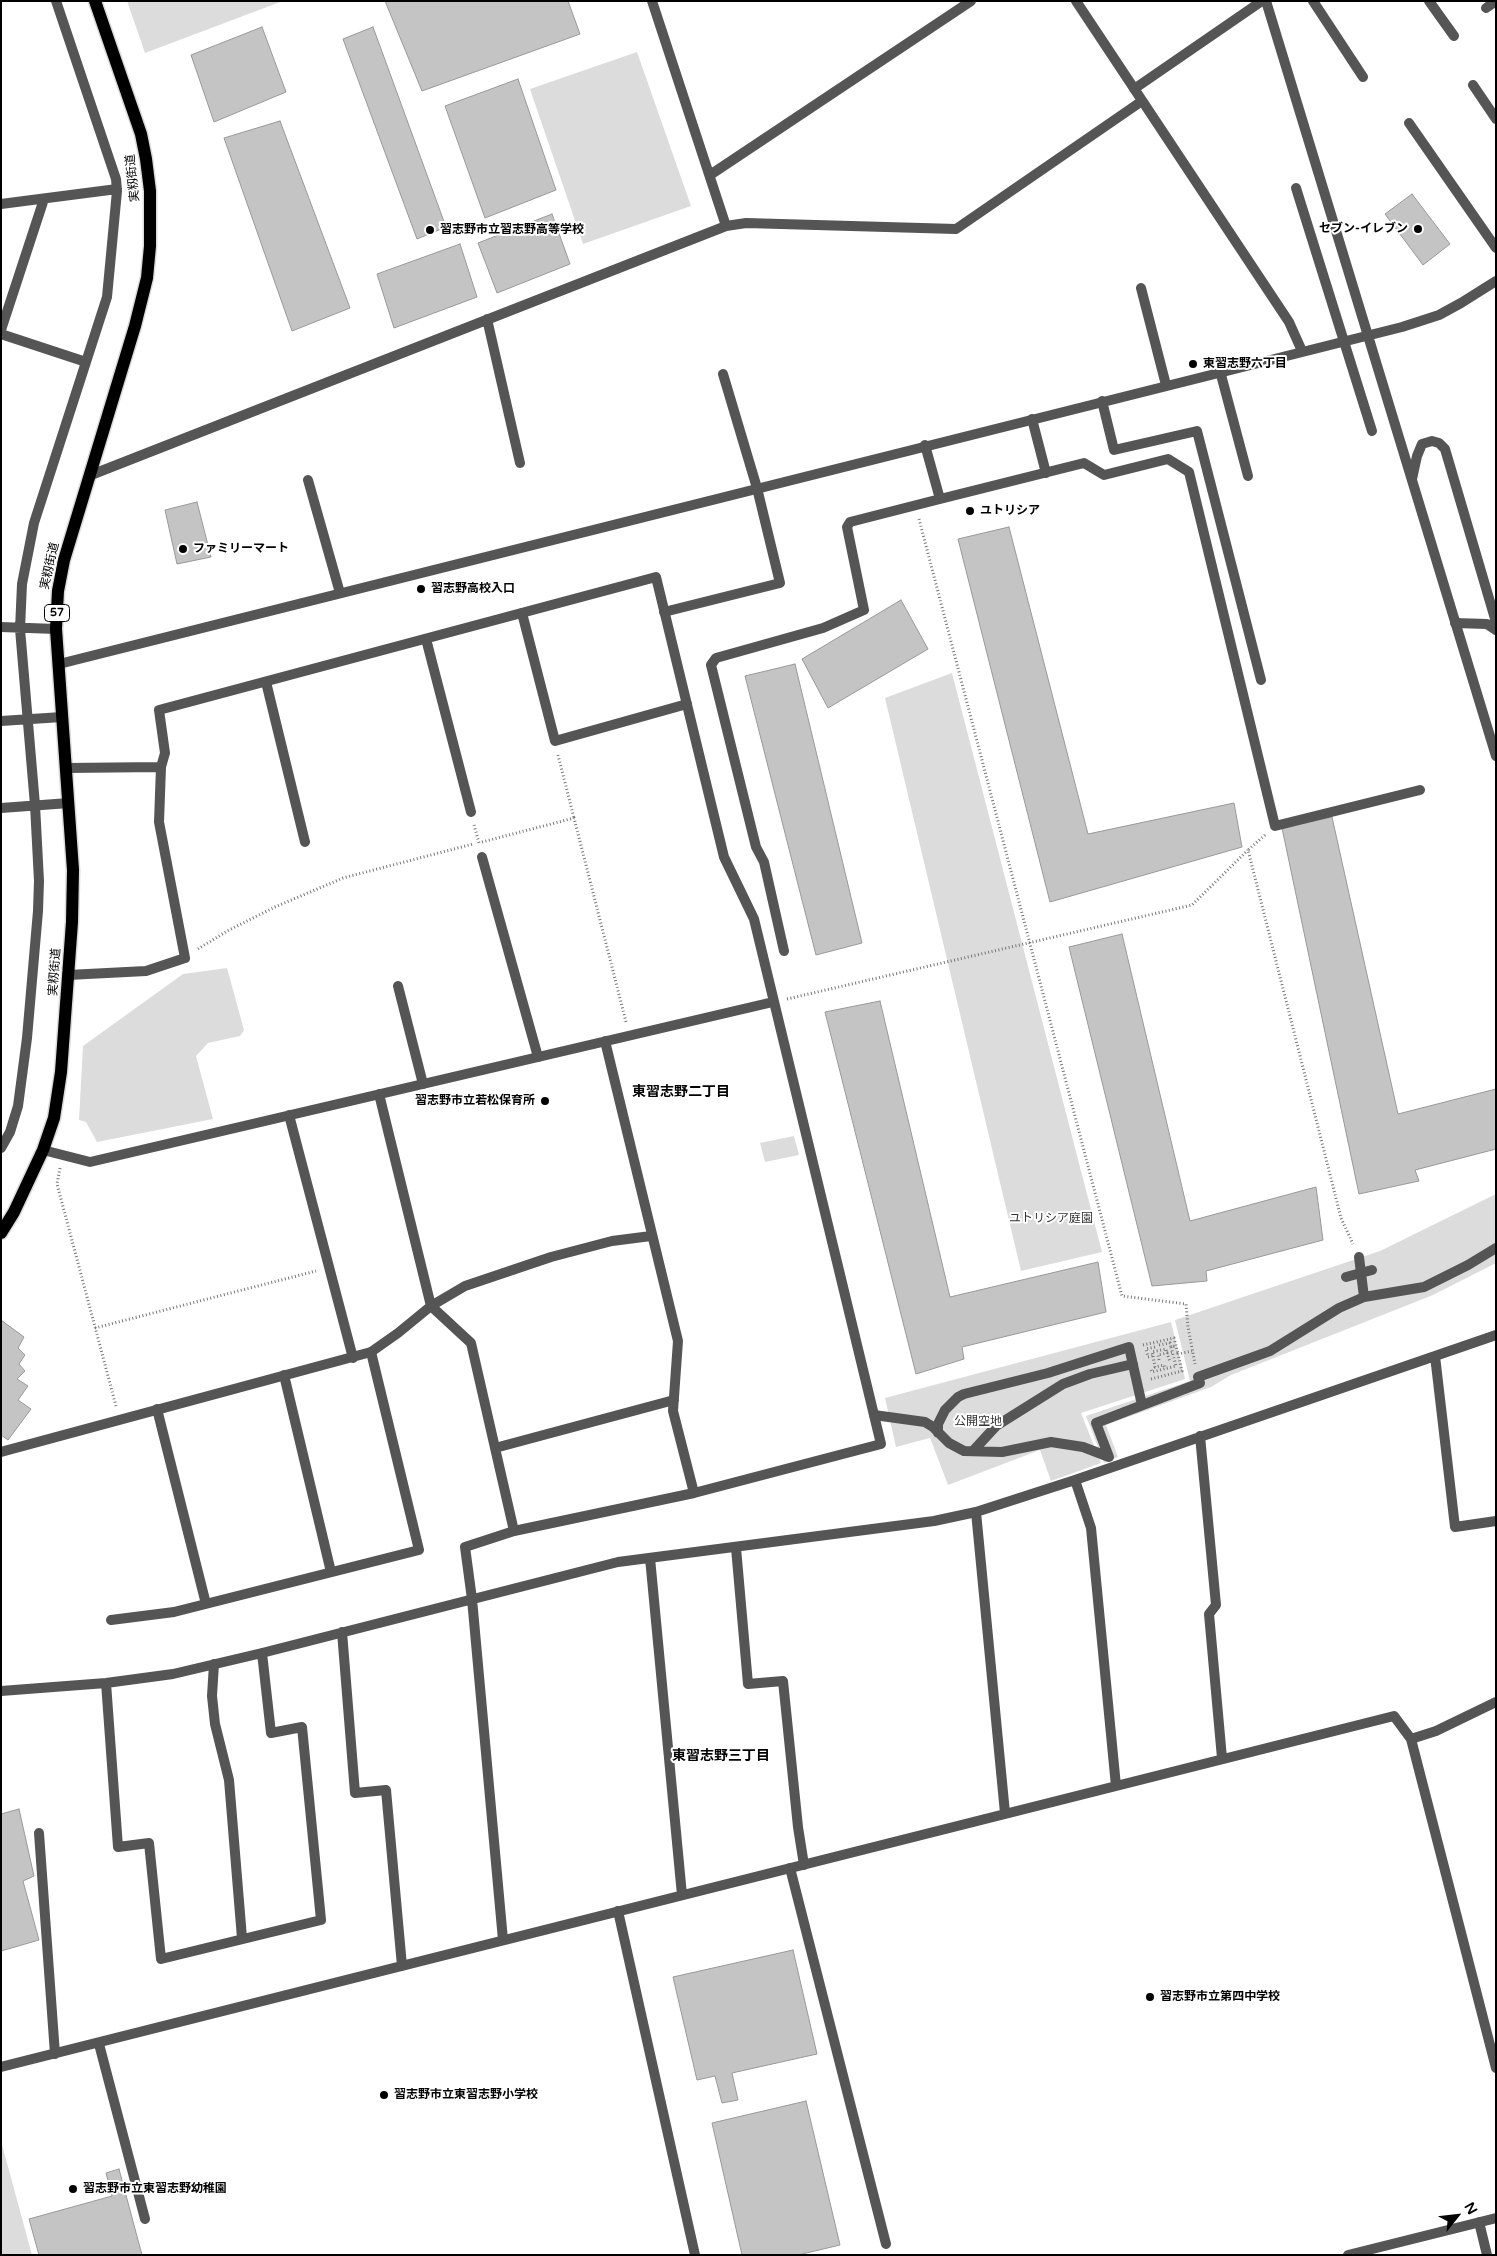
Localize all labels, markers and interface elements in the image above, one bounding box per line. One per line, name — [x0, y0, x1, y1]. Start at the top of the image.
street label: 実籾街道 — [123, 153, 143, 203]
place label: セブン-イレブン — [1319, 222, 1408, 236]
place label: 習志野市立習志野高等学校 — [440, 223, 584, 237]
marker: セブン-イレブン — [1412, 223, 1424, 235]
marker: 習志野市立習志野高等学校 — [424, 224, 436, 236]
place label: 東習志野六丁目 — [1203, 357, 1287, 371]
marker: 東習志野六丁目 — [1187, 358, 1199, 370]
place label: ユトリシア — [980, 504, 1040, 518]
marker: ユトリシア — [964, 505, 976, 517]
street label: 実籾街道 — [38, 541, 62, 591]
place label: ファミリーマート — [193, 542, 289, 556]
marker: ファミリーマート — [177, 543, 189, 555]
place label: 習志野高校入口 — [431, 582, 515, 596]
marker: 習志野高校入口 — [415, 583, 427, 595]
road number: 57 — [44, 604, 70, 622]
street label: 実籾街道 — [46, 948, 64, 996]
district label: 東習志野二丁目 — [632, 1084, 730, 1100]
place label: 習志野市立若松保育所 — [415, 1094, 535, 1108]
marker: 習志野市立若松保育所 — [539, 1095, 551, 1107]
park label: ユトリシア庭園 — [1009, 1212, 1093, 1226]
park label: 公開空地 — [954, 1415, 1002, 1429]
district label: 東習志野三丁目 — [672, 1748, 770, 1764]
place label: 習志野市立第四中学校 — [1160, 1990, 1280, 2004]
marker: 習志野市立第四中学校 — [1144, 1991, 1156, 2003]
place label: 習志野市立東習志野小学校 — [394, 2088, 538, 2102]
marker: 習志野市立東習志野小学校 — [378, 2089, 390, 2101]
place label: 習志野市立東習志野幼稚園 — [83, 2182, 227, 2196]
marker: 習志野市立東習志野幼稚園 — [67, 2183, 79, 2195]
north arrow — [1432, 2191, 1482, 2241]
text: N — [1460, 2199, 1481, 2218]

